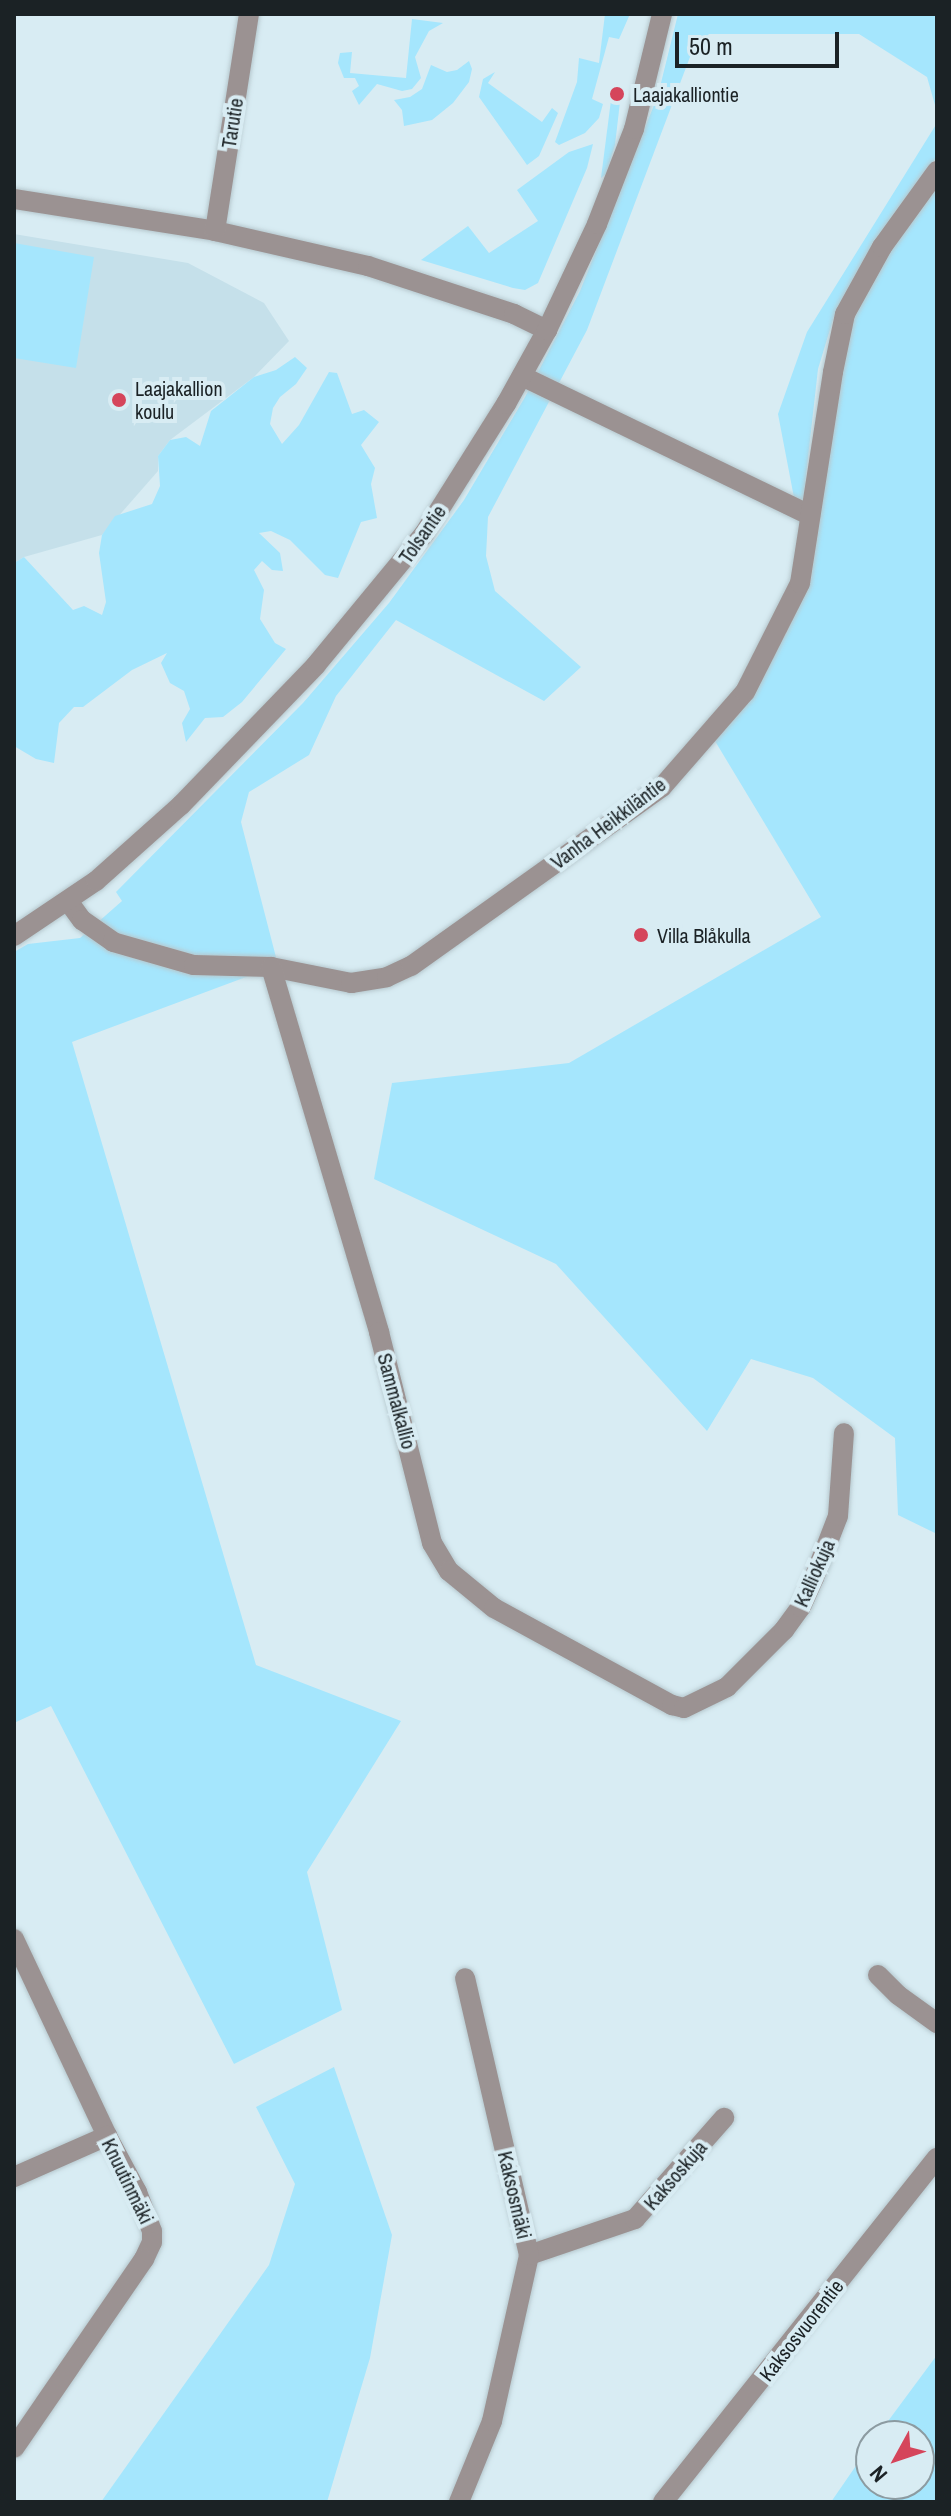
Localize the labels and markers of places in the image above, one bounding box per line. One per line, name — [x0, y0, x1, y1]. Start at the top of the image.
place label: Laajakalliontie — [633, 82, 739, 106]
marker: Laajakalliontie — [608, 85, 626, 103]
place label: Laajakallion koulu — [135, 376, 223, 423]
marker: Laajakallion koulu — [110, 391, 128, 409]
place label: Villa Blåkulla — [657, 923, 751, 947]
marker: Villa Blåkulla — [632, 926, 650, 944]

